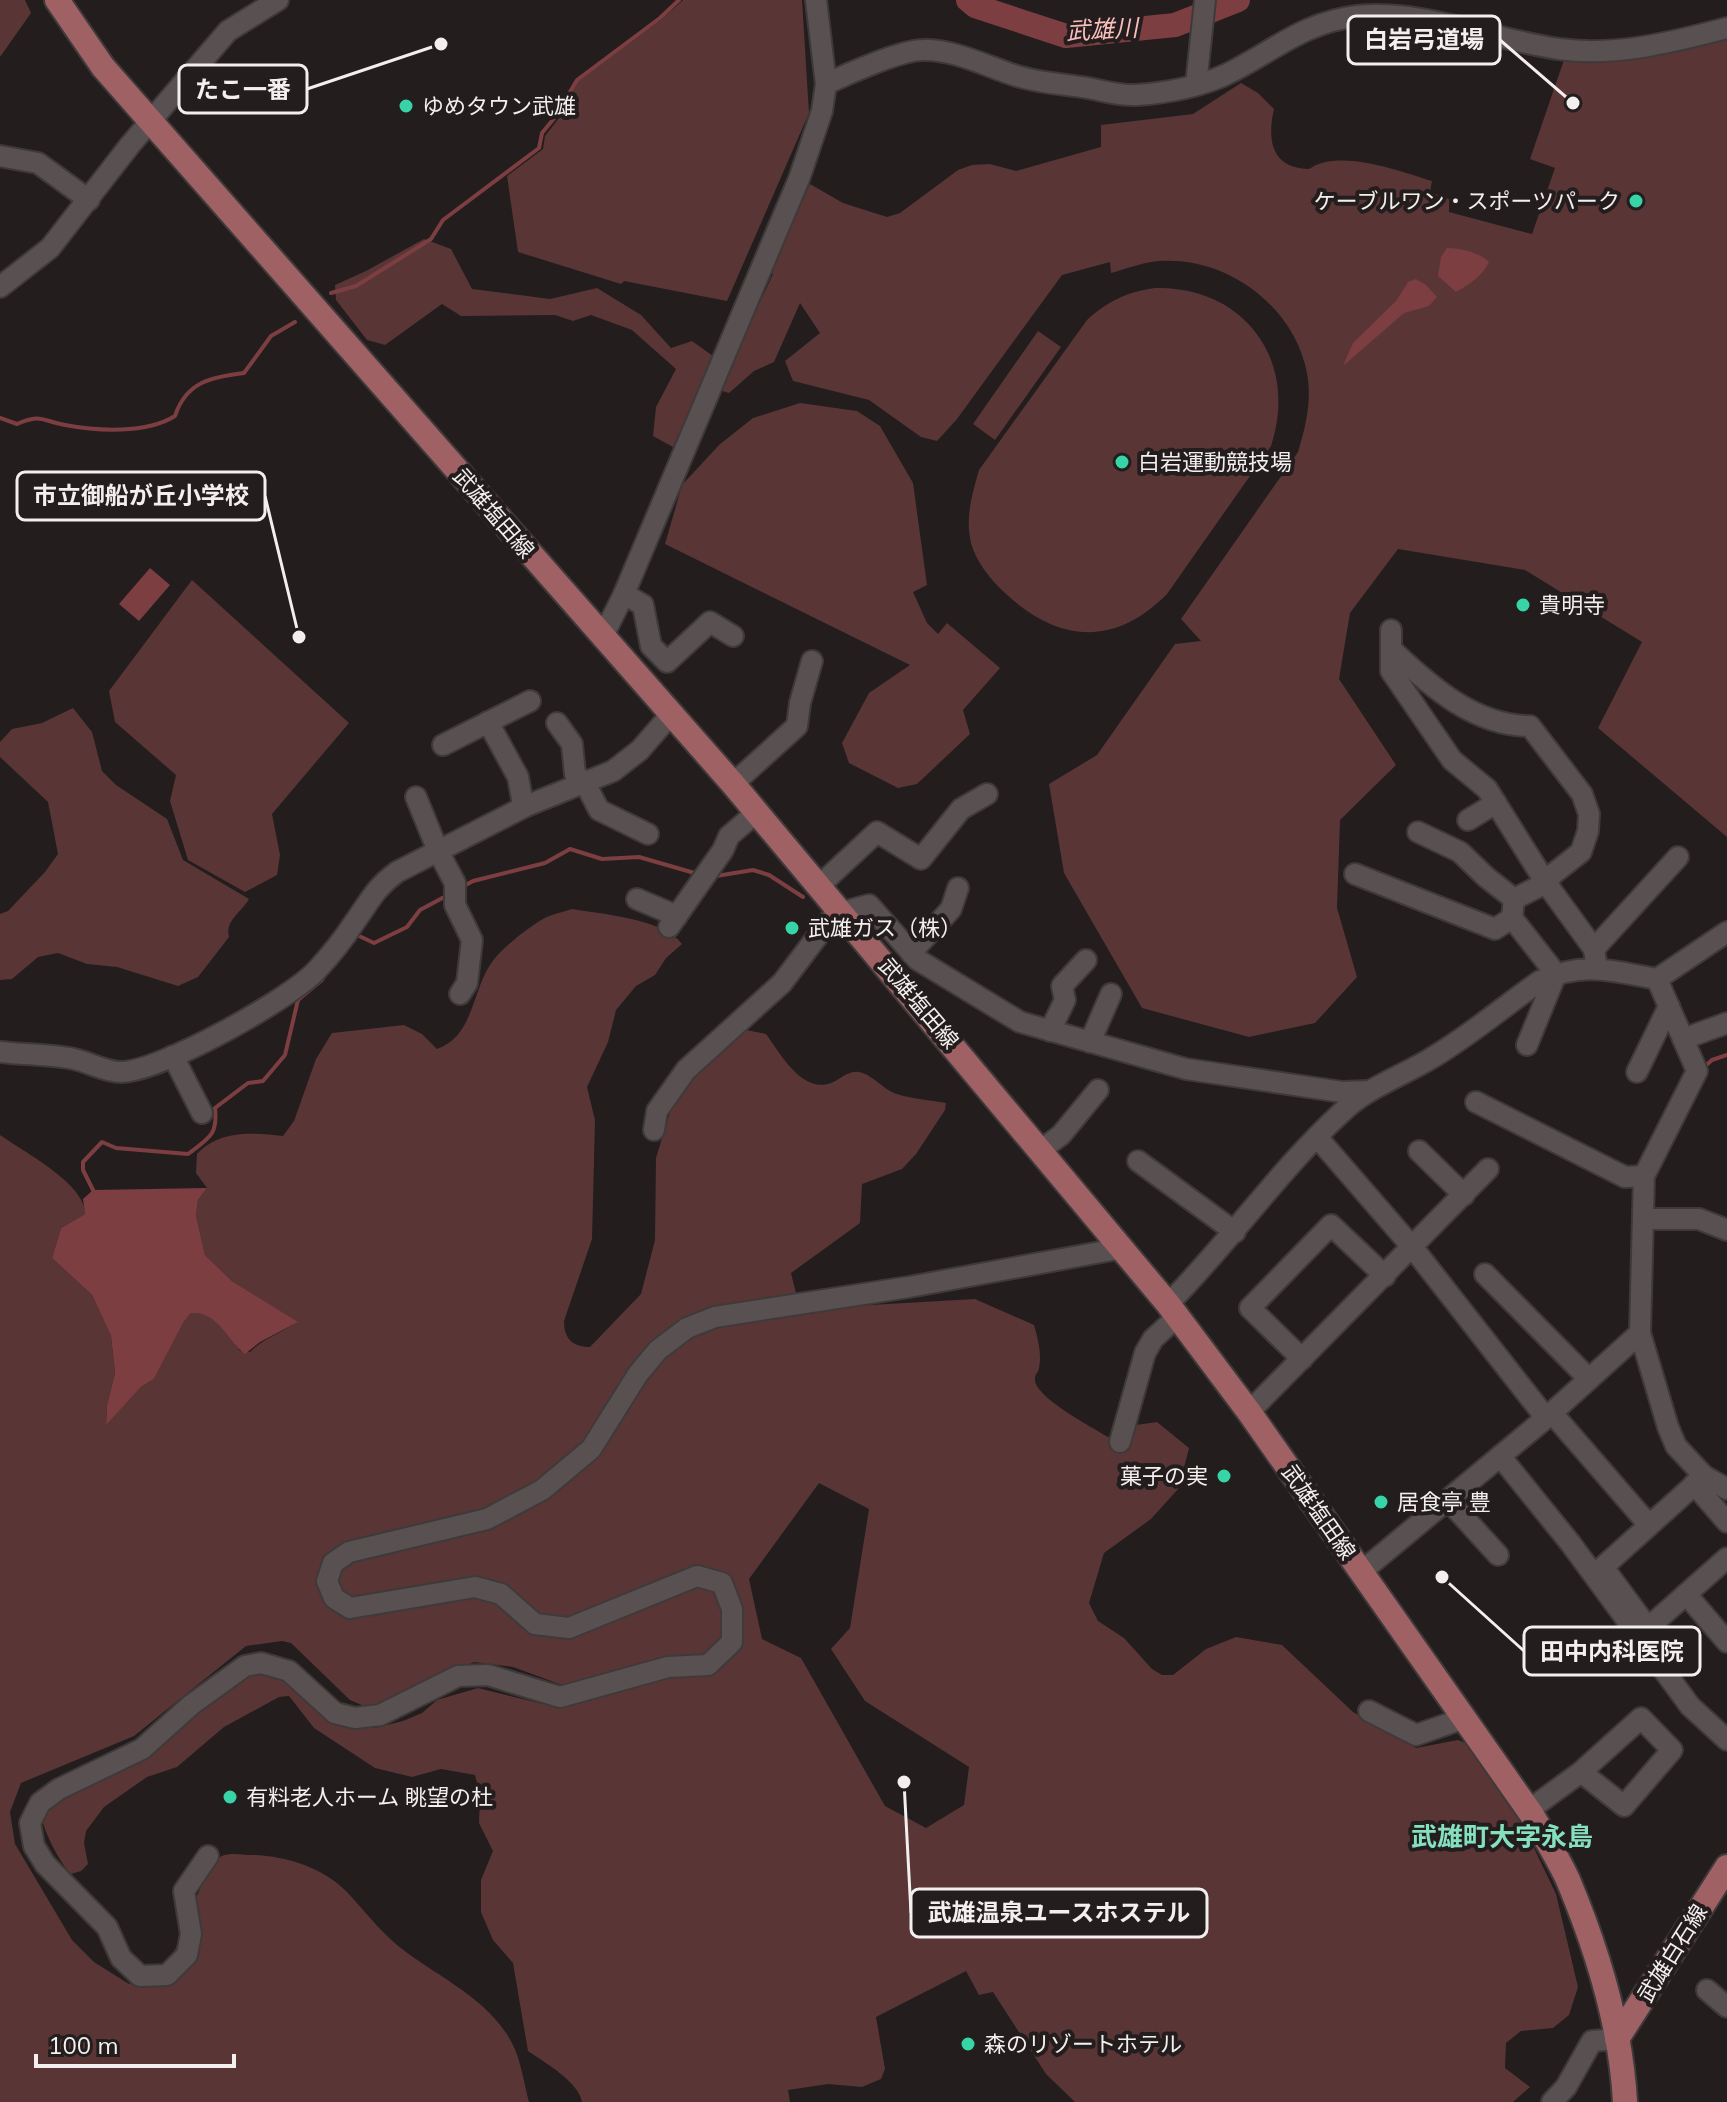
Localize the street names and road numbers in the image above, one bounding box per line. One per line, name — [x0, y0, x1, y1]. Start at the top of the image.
street label: 武雄塩田線 — [447, 462, 541, 564]
street label: 武雄塩田線 — [873, 952, 965, 1054]
street label: 武雄塩田線 — [1276, 1459, 1362, 1565]
street label: 武雄白石線 — [1631, 1899, 1713, 2007]

